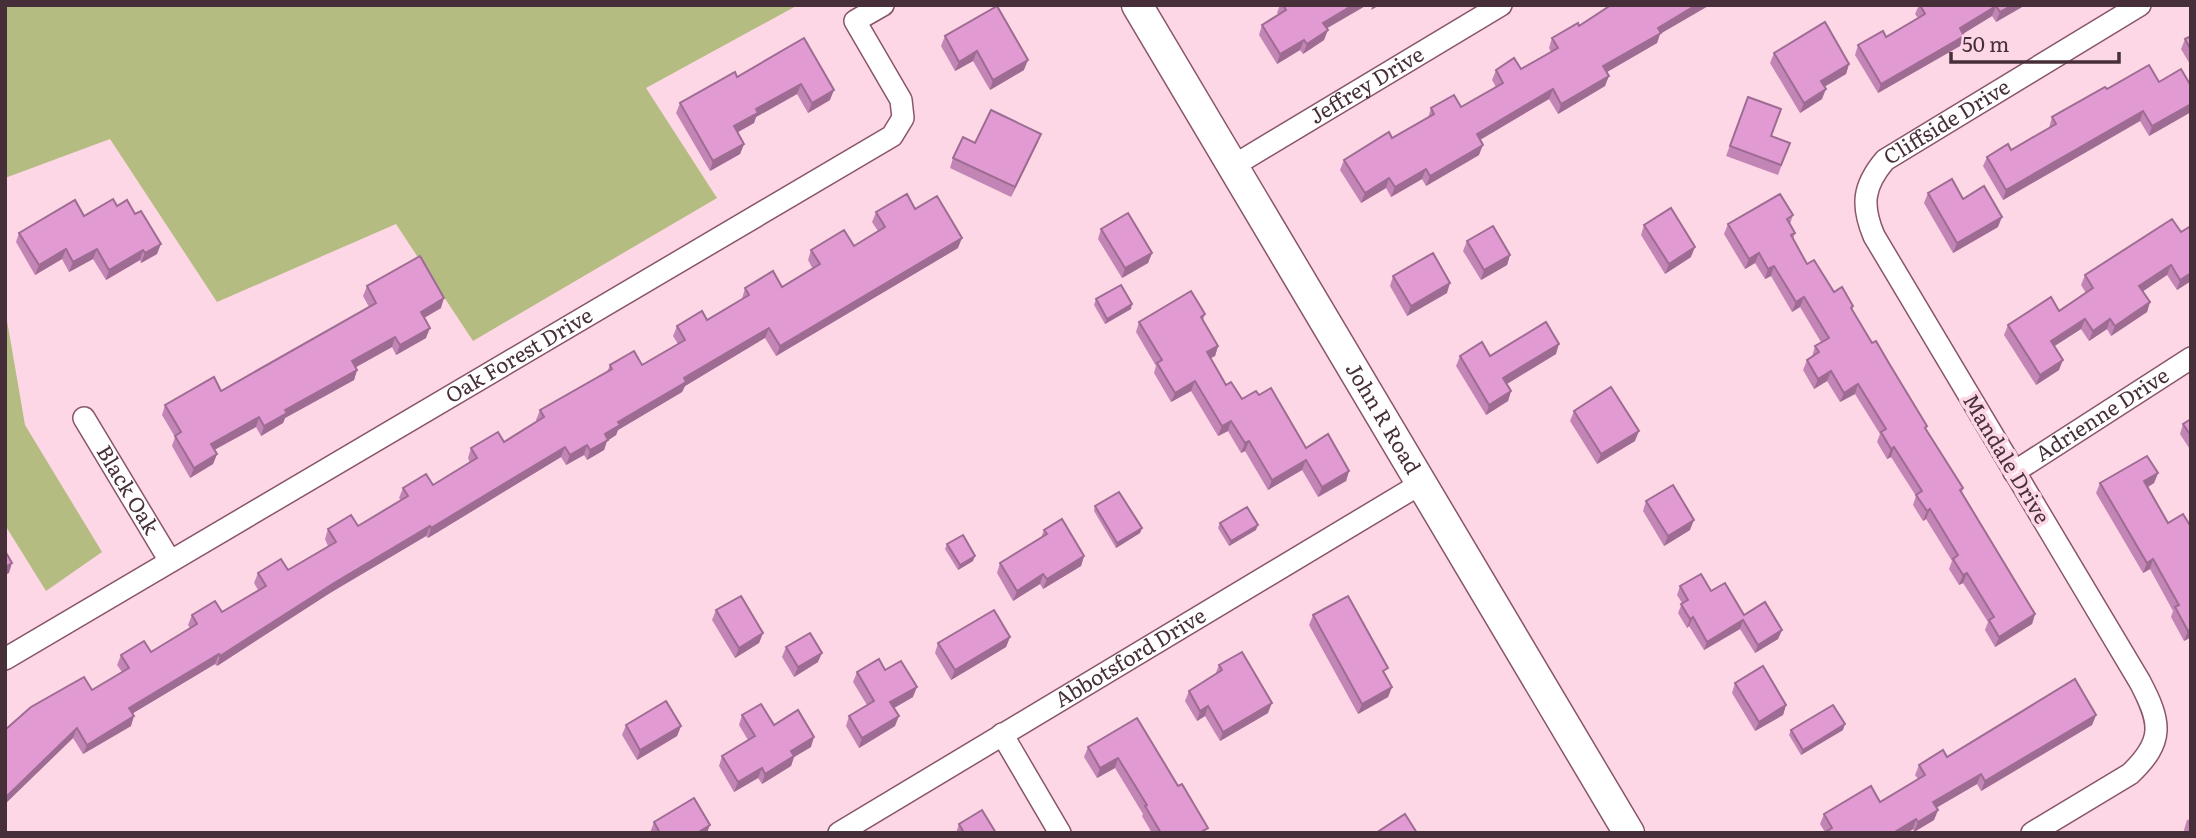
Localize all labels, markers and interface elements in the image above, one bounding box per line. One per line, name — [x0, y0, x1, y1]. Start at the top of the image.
scale bar — [1951, 21, 2119, 65]
text: 50 m — [1962, 27, 2009, 58]
street label: Jeffrey Drive — [1302, 37, 1429, 130]
street label: Cliffside Drive — [1877, 70, 2015, 171]
street label: Oak Forest Drive — [439, 298, 597, 409]
street label: John R Road — [1340, 356, 1430, 479]
street label: Adrienne Drive — [2028, 358, 2174, 468]
street label: Mandale Drive — [1957, 387, 2059, 529]
street label: Black Oak — [90, 438, 168, 540]
street label: Abbotsford Drive — [1048, 598, 1211, 713]

